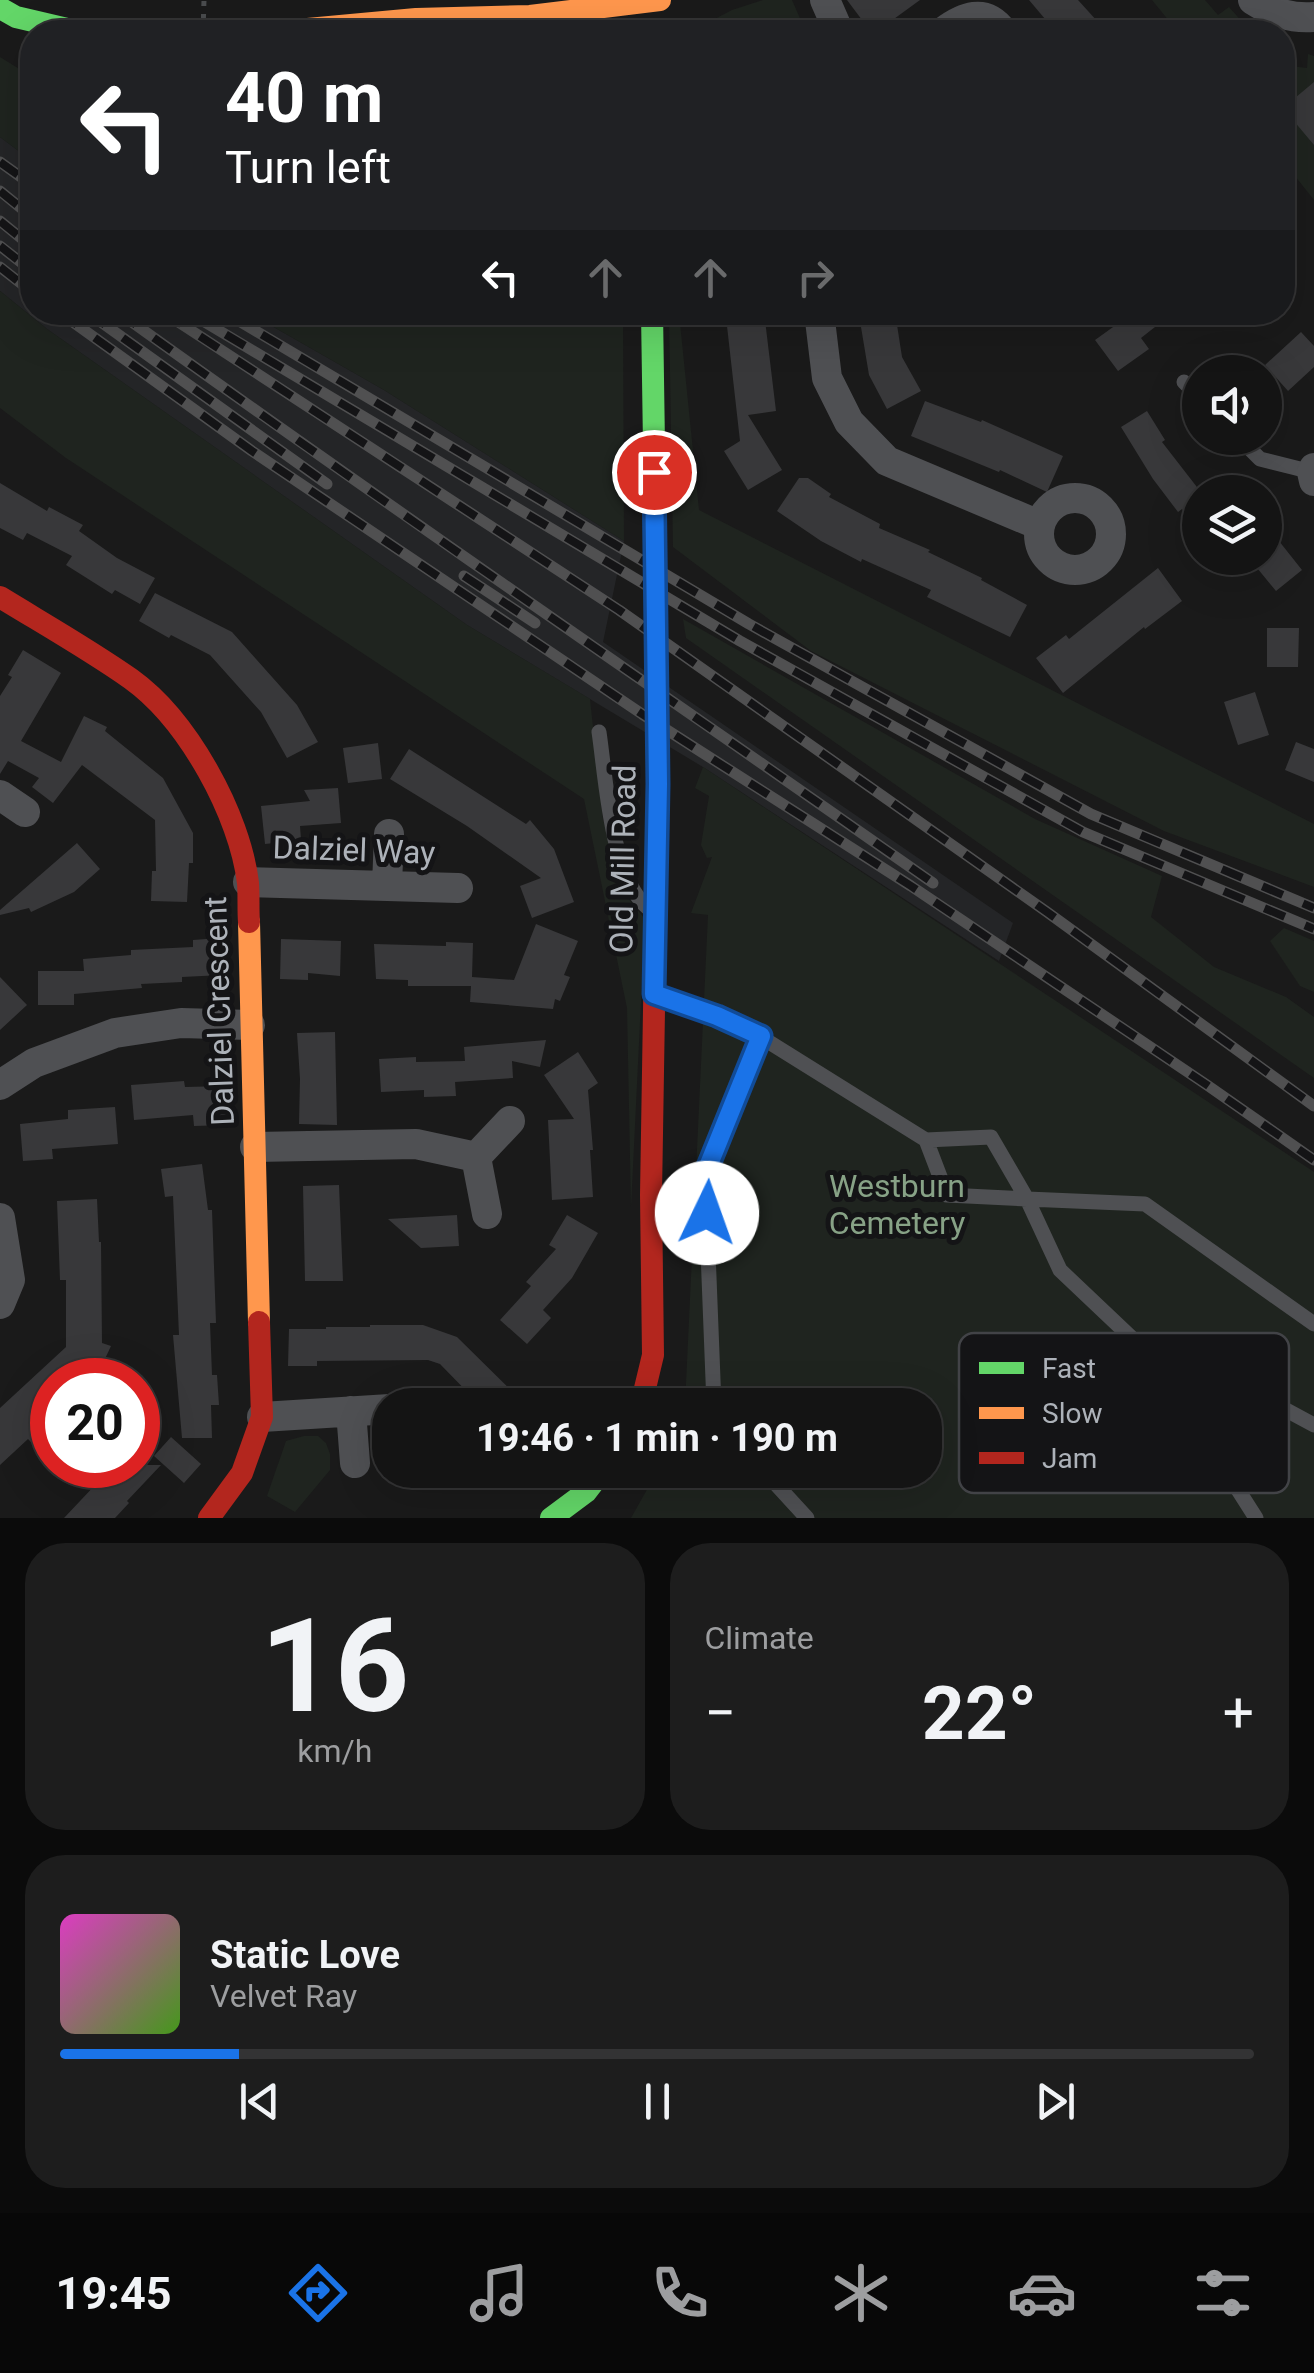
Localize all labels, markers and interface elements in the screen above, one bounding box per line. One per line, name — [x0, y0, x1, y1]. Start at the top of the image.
text: 40 m — [225, 57, 383, 139]
icon: left — [60, 60, 190, 190]
text: Turn left — [225, 141, 391, 194]
icon: left — [473, 250, 528, 305]
icon: ahead — [578, 250, 633, 305]
icon: ahead — [683, 250, 738, 305]
icon: right — [788, 250, 843, 305]
map controls — [1182, 355, 1282, 575]
button: sound — [1182, 355, 1282, 455]
pin — [612, 430, 697, 515]
icon: arrive — [627, 445, 682, 500]
button: layers — [1182, 475, 1282, 575]
street label: Old Mill Road — [602, 764, 644, 954]
street label: Dalziel Way — [272, 828, 436, 872]
street label: Dalziel Crescent — [196, 896, 242, 1126]
position arrow — [655, 1161, 759, 1265]
park label: Westburn Cemetery — [829, 1167, 965, 1242]
legend — [959, 1333, 1289, 1493]
text: Fast — [1042, 1352, 1096, 1385]
speed limit sign: 20 — [30, 1358, 160, 1488]
text: Slow — [1042, 1397, 1102, 1430]
text: 19:46 · 1 min · 190 m — [476, 1416, 838, 1460]
text: Jam — [1042, 1442, 1097, 1475]
text: 16 — [260, 1590, 409, 1743]
text: Climate — [705, 1619, 814, 1657]
text: 22° — [922, 1669, 1037, 1757]
text: − — [705, 1681, 736, 1745]
text: + — [1223, 1681, 1254, 1745]
text: km/h — [297, 1732, 372, 1770]
text: Static Love — [210, 1933, 400, 1977]
text: Velvet Ray — [210, 1977, 357, 2015]
icon: previous — [232, 2074, 287, 2129]
icon: pause — [630, 2074, 685, 2129]
icon: next — [1028, 2074, 1083, 2129]
icon: directions — [283, 2258, 353, 2328]
icon: music — [464, 2258, 534, 2328]
icon: phone — [645, 2258, 715, 2328]
icon: climate — [826, 2258, 896, 2328]
icon: car — [1007, 2258, 1077, 2328]
icon: filters — [1188, 2258, 1258, 2328]
text: 19:45 — [56, 2267, 172, 2320]

